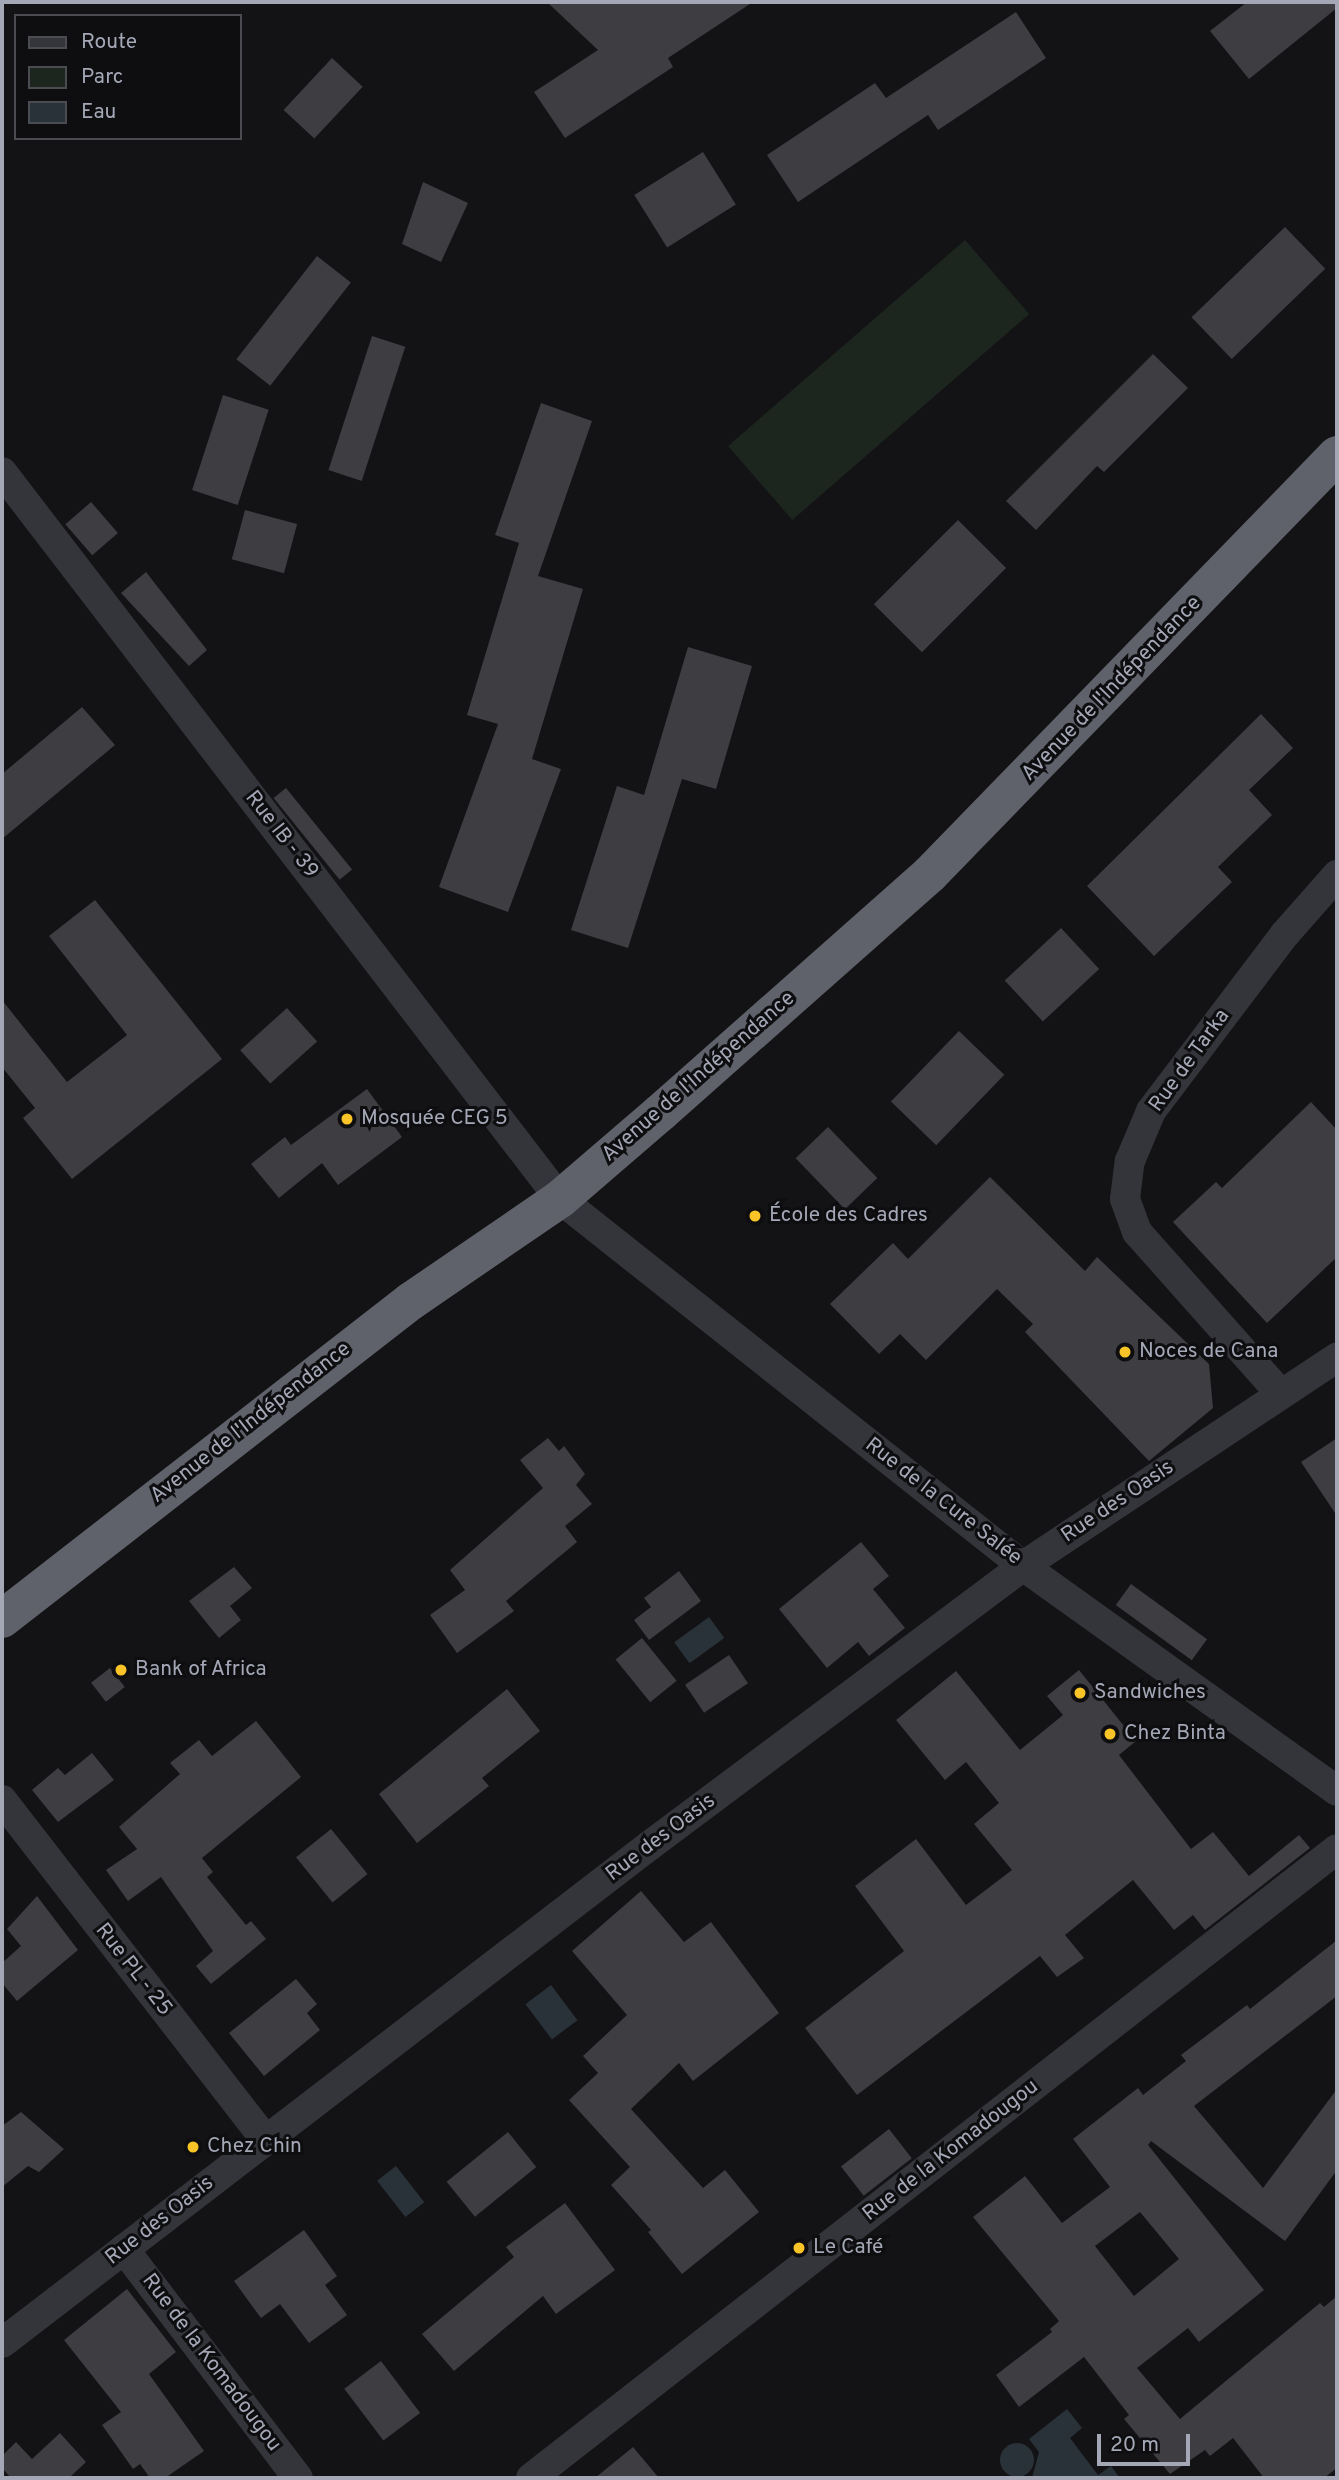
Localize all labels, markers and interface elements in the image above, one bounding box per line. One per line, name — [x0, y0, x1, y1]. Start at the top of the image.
legend — [14, 14, 242, 140]
text: Route — [81, 29, 137, 56]
text: Parc — [81, 64, 123, 91]
text: Eau — [81, 99, 116, 126]
street label: Avenue de l'Indépendance — [1017, 591, 1207, 787]
street label: Rue IB - 39 — [239, 786, 323, 884]
street label: Avenue de l'Indépendance — [597, 986, 801, 1168]
street label: Rue de Tarka — [1144, 1004, 1236, 1118]
place label: Mosquée CEG 5 — [361, 1106, 508, 1132]
marker: Mosquée CEG 5 — [339, 1111, 355, 1127]
place label: École des Cadres — [769, 1203, 928, 1229]
marker: École des Cadres — [747, 1208, 763, 1224]
street label: Avenue de l'Indépendance — [146, 1337, 356, 1509]
place label: Noces de Cana — [1139, 1339, 1278, 1365]
marker: Noces de Cana — [1117, 1344, 1133, 1360]
street label: Rue de la Cure Salée — [859, 1433, 1027, 1571]
street label: Rue des Oasis — [1057, 1455, 1179, 1549]
place label: Bank of Africa — [135, 1657, 267, 1683]
marker: Bank of Africa — [113, 1662, 129, 1678]
place label: Sandwiches — [1094, 1680, 1206, 1706]
marker: Sandwiches — [1072, 1685, 1088, 1701]
place label: Chez Binta — [1124, 1721, 1226, 1747]
marker: Chez Binta — [1102, 1726, 1118, 1742]
street label: Rue des Oasis — [601, 1789, 721, 1887]
street label: Rue PL - 25 — [89, 1919, 177, 2021]
street label: Rue de la Komadougou — [858, 2075, 1044, 2227]
place label: Chez Chin — [207, 2134, 302, 2160]
marker: Chez Chin — [185, 2139, 201, 2155]
street label: Rue des Oasis — [101, 2171, 219, 2271]
place label: Le Café — [813, 2235, 883, 2261]
marker: Le Café — [791, 2240, 807, 2256]
street label: Rue de la Komadougou — [136, 2269, 286, 2457]
scale bar — [1101, 2420, 1194, 2464]
text: 20 m — [1110, 2432, 1159, 2459]

